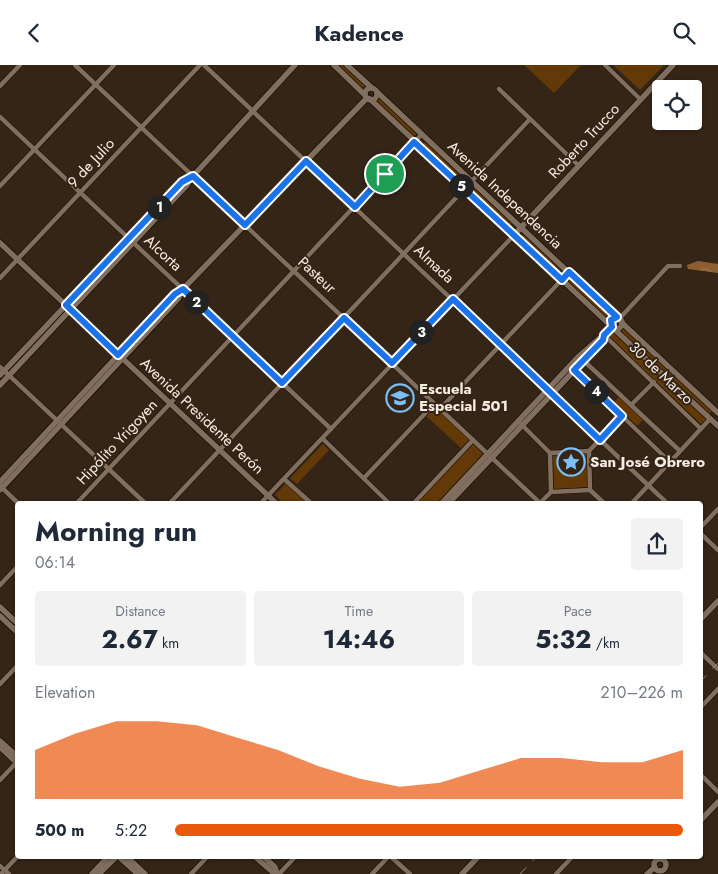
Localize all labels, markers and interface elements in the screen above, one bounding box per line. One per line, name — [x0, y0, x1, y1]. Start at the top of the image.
text: Kadence — [314, 17, 404, 49]
icon: back — [20, 19, 48, 47]
icon: search — [670, 19, 698, 47]
map controls — [652, 80, 702, 130]
button: locate — [652, 80, 702, 130]
street label: Roberto Trucco — [543, 99, 625, 183]
street label: 9 de Julio — [62, 133, 120, 193]
street label: Avenida Independencia — [443, 136, 567, 254]
pin — [364, 153, 406, 195]
icon: arrive — [371, 160, 399, 188]
pin: 5 — [448, 173, 474, 199]
text: 5 — [457, 176, 466, 196]
pin: 1 — [146, 195, 172, 219]
text: 1 — [156, 197, 163, 217]
street label: Alcorta — [139, 230, 187, 276]
street label: Almada — [409, 240, 459, 288]
street label: Pasteur — [293, 251, 342, 299]
pin: 2 — [184, 289, 208, 315]
text: 2 — [192, 292, 201, 312]
pin: 3 — [408, 319, 434, 345]
text: 3 — [417, 322, 426, 342]
street label: 30 de Marzo — [624, 337, 698, 409]
street label: Avenida Presidente Perón — [135, 353, 269, 479]
place label: Escuela Especial 501 — [419, 378, 508, 417]
pin: 4 — [584, 379, 608, 403]
text: 4 — [592, 381, 601, 401]
school or university icon: Escuela Especial 501 — [385, 383, 415, 413]
street label: Hipólito Yrigoyen — [72, 394, 162, 490]
place icon: San José Obrero — [556, 447, 586, 477]
place label: San José Obrero — [590, 451, 705, 473]
text: Morning run — [35, 511, 197, 552]
button: share — [631, 518, 683, 570]
text: 06:14 — [35, 551, 75, 574]
text: Distance — [115, 601, 165, 621]
text: Time — [345, 601, 373, 621]
text: Pace — [564, 601, 592, 621]
text: 2.67 — [102, 621, 158, 657]
text: 14:46 — [323, 621, 395, 657]
text: 5:32 — [535, 621, 591, 657]
text: km — [158, 633, 179, 653]
text: /km — [591, 633, 620, 653]
text: Elevation — [35, 681, 95, 704]
text: 210–226 m — [601, 681, 683, 704]
text: 500 m — [35, 819, 84, 842]
text: 5:22 — [115, 819, 147, 842]

